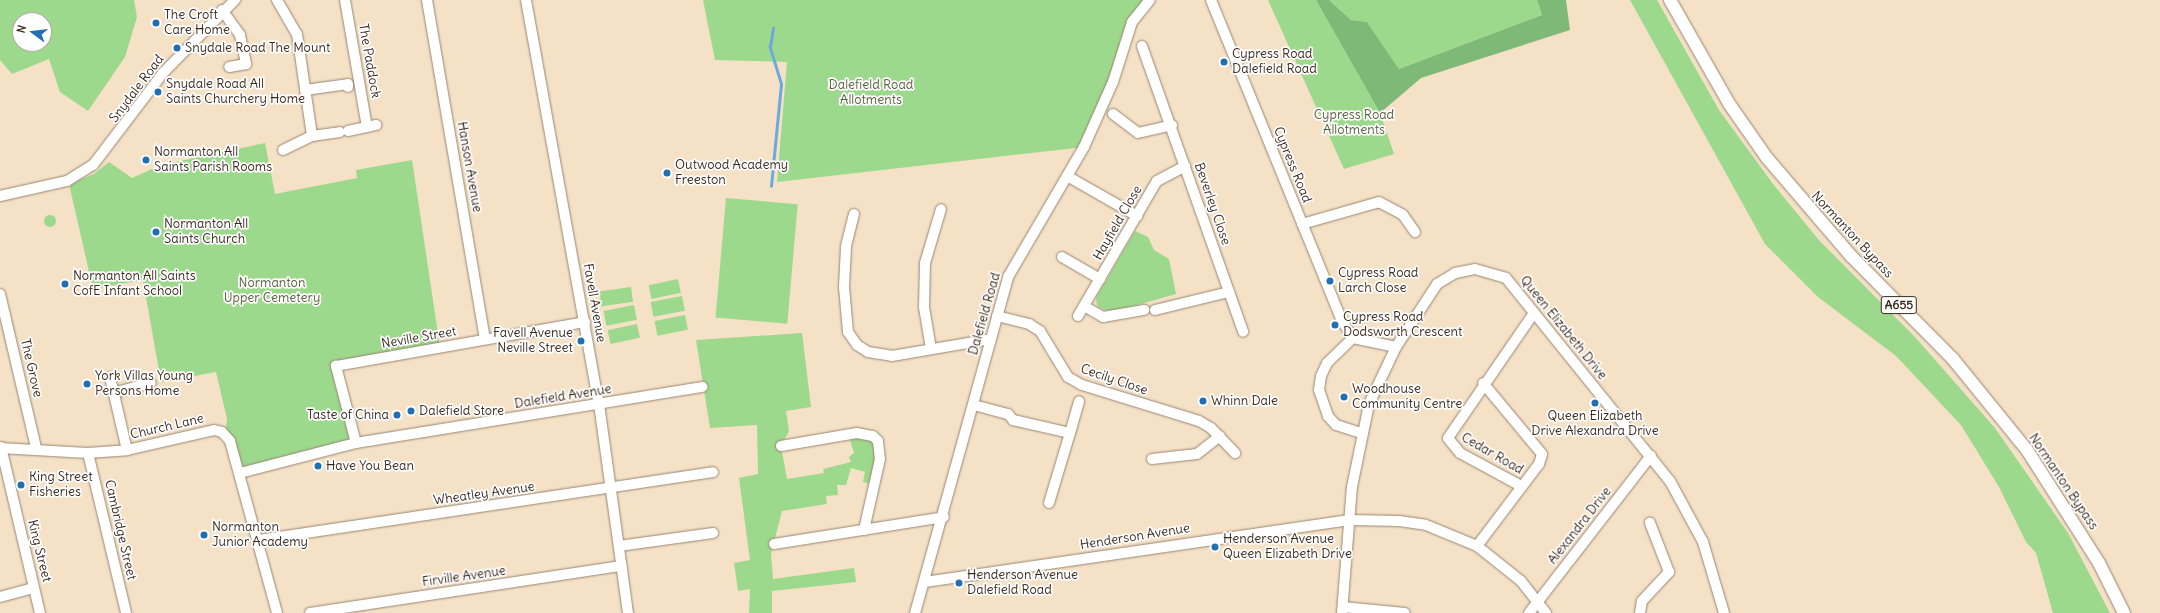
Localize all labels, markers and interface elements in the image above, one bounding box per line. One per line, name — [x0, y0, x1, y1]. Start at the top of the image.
place label: The Croft Care Home — [164, 8, 230, 39]
north arrow — [12, 12, 52, 52]
marker: The Croft Care Home — [151, 18, 161, 28]
street label: The Paddock — [355, 23, 383, 99]
text: N — [14, 24, 29, 35]
place label: Snydale Road The Mount — [185, 40, 330, 56]
marker: Snydale Road The Mount — [172, 43, 182, 53]
place label: Cypress Road Dalefield Road — [1232, 47, 1317, 78]
street label: Snydale Road — [107, 52, 167, 126]
marker: Cypress Road Dalefield Road — [1219, 57, 1229, 67]
place label: Snydale Road All Saints Churchery Home — [166, 77, 305, 108]
park label: Dalefield Road Allotments — [829, 78, 913, 109]
marker: Snydale Road All Saints Churchery Home — [153, 87, 163, 97]
park label: Cypress Road Allotments — [1314, 108, 1394, 139]
street label: Hanson Avenue — [453, 120, 485, 214]
street label: Cypress Road — [1270, 125, 1314, 205]
place label: Normanton All Saints Parish Rooms — [154, 145, 272, 176]
marker: Normanton All Saints Parish Rooms — [141, 155, 151, 165]
place label: Outwood Academy Freeston — [675, 158, 788, 189]
street label: Beverley Close — [1191, 161, 1233, 247]
marker: Outwood Academy Freeston — [662, 168, 672, 178]
street label: Hayfield Close — [1090, 183, 1146, 263]
street label: Normanton Bypass — [1808, 189, 1896, 281]
place label: Normanton All Saints Church — [164, 217, 248, 248]
marker: Normanton All Saints Church — [151, 227, 161, 237]
street label: Favell Avenue — [579, 262, 609, 344]
place label: Cypress Road Larch Close — [1338, 266, 1418, 297]
place label: Normanton All Saints CofE Infant School — [73, 269, 196, 300]
street label: Dalefield Road — [966, 271, 1004, 357]
street label: Queen Elizabeth Drive — [1516, 273, 1610, 383]
park label: Normanton Upper Cemetery — [224, 276, 320, 307]
marker: Cypress Road Larch Close — [1325, 276, 1335, 286]
marker: Normanton All Saints CofE Infant School — [60, 279, 70, 289]
road number: A655 — [1880, 295, 1918, 315]
place label: Cypress Road Dodsworth Crescent — [1343, 310, 1462, 341]
marker: Cypress Road Dodsworth Crescent — [1330, 320, 1340, 330]
street label: Neville Street — [380, 324, 458, 352]
place label: Favell Avenue Neville Street — [493, 326, 573, 357]
marker: Favell Avenue Neville Street — [576, 336, 586, 346]
street label: The Grove — [17, 337, 45, 399]
street label: Cecily Close — [1078, 361, 1150, 399]
place label: York Villas Young Persons Home — [95, 369, 193, 400]
marker: York Villas Young Persons Home — [82, 379, 92, 389]
street label: Dalefield Avenue — [513, 382, 613, 412]
place label: Woodhouse Community Centre — [1352, 382, 1462, 413]
marker: Woodhouse Community Centre — [1339, 392, 1349, 402]
place label: Whinn Dale — [1211, 393, 1278, 409]
marker: Whinn Dale — [1198, 396, 1208, 406]
marker: Queen Elizabeth Drive Alexandra Drive — [1590, 398, 1600, 408]
place label: Dalefield Store — [419, 403, 504, 419]
marker: Dalefield Store — [406, 406, 416, 416]
place label: Taste of China — [307, 407, 389, 423]
place label: Queen Elizabeth Drive Alexandra Drive — [1531, 409, 1659, 440]
marker: Taste of China — [392, 410, 402, 420]
street label: Church Lane — [129, 411, 205, 443]
street label: Cedar Road — [1458, 430, 1526, 478]
street label: Normanton Bypass — [2025, 431, 2101, 533]
place label: Have You Bean — [326, 458, 414, 474]
marker: Have You Bean — [313, 461, 323, 471]
place label: King Street Fisheries — [29, 470, 93, 501]
street label: Cambridge Street — [101, 478, 139, 582]
street label: Wheatley Avenue — [432, 479, 536, 509]
marker: King Street Fisheries — [16, 480, 26, 490]
street label: Alexandra Drive — [1545, 484, 1615, 568]
street label: King Street — [24, 518, 54, 584]
place label: Normanton Junior Academy — [212, 520, 308, 551]
street label: Henderson Avenue — [1079, 521, 1191, 553]
marker: Normanton Junior Academy — [199, 530, 209, 540]
place label: Henderson Avenue Queen Elizabeth Drive — [1223, 532, 1352, 563]
marker: Henderson Avenue Queen Elizabeth Drive — [1210, 542, 1220, 552]
street label: Firville Avenue — [421, 563, 507, 591]
place label: Henderson Avenue Dalefield Road — [967, 568, 1078, 599]
marker: Henderson Avenue Dalefield Road — [954, 578, 964, 588]

